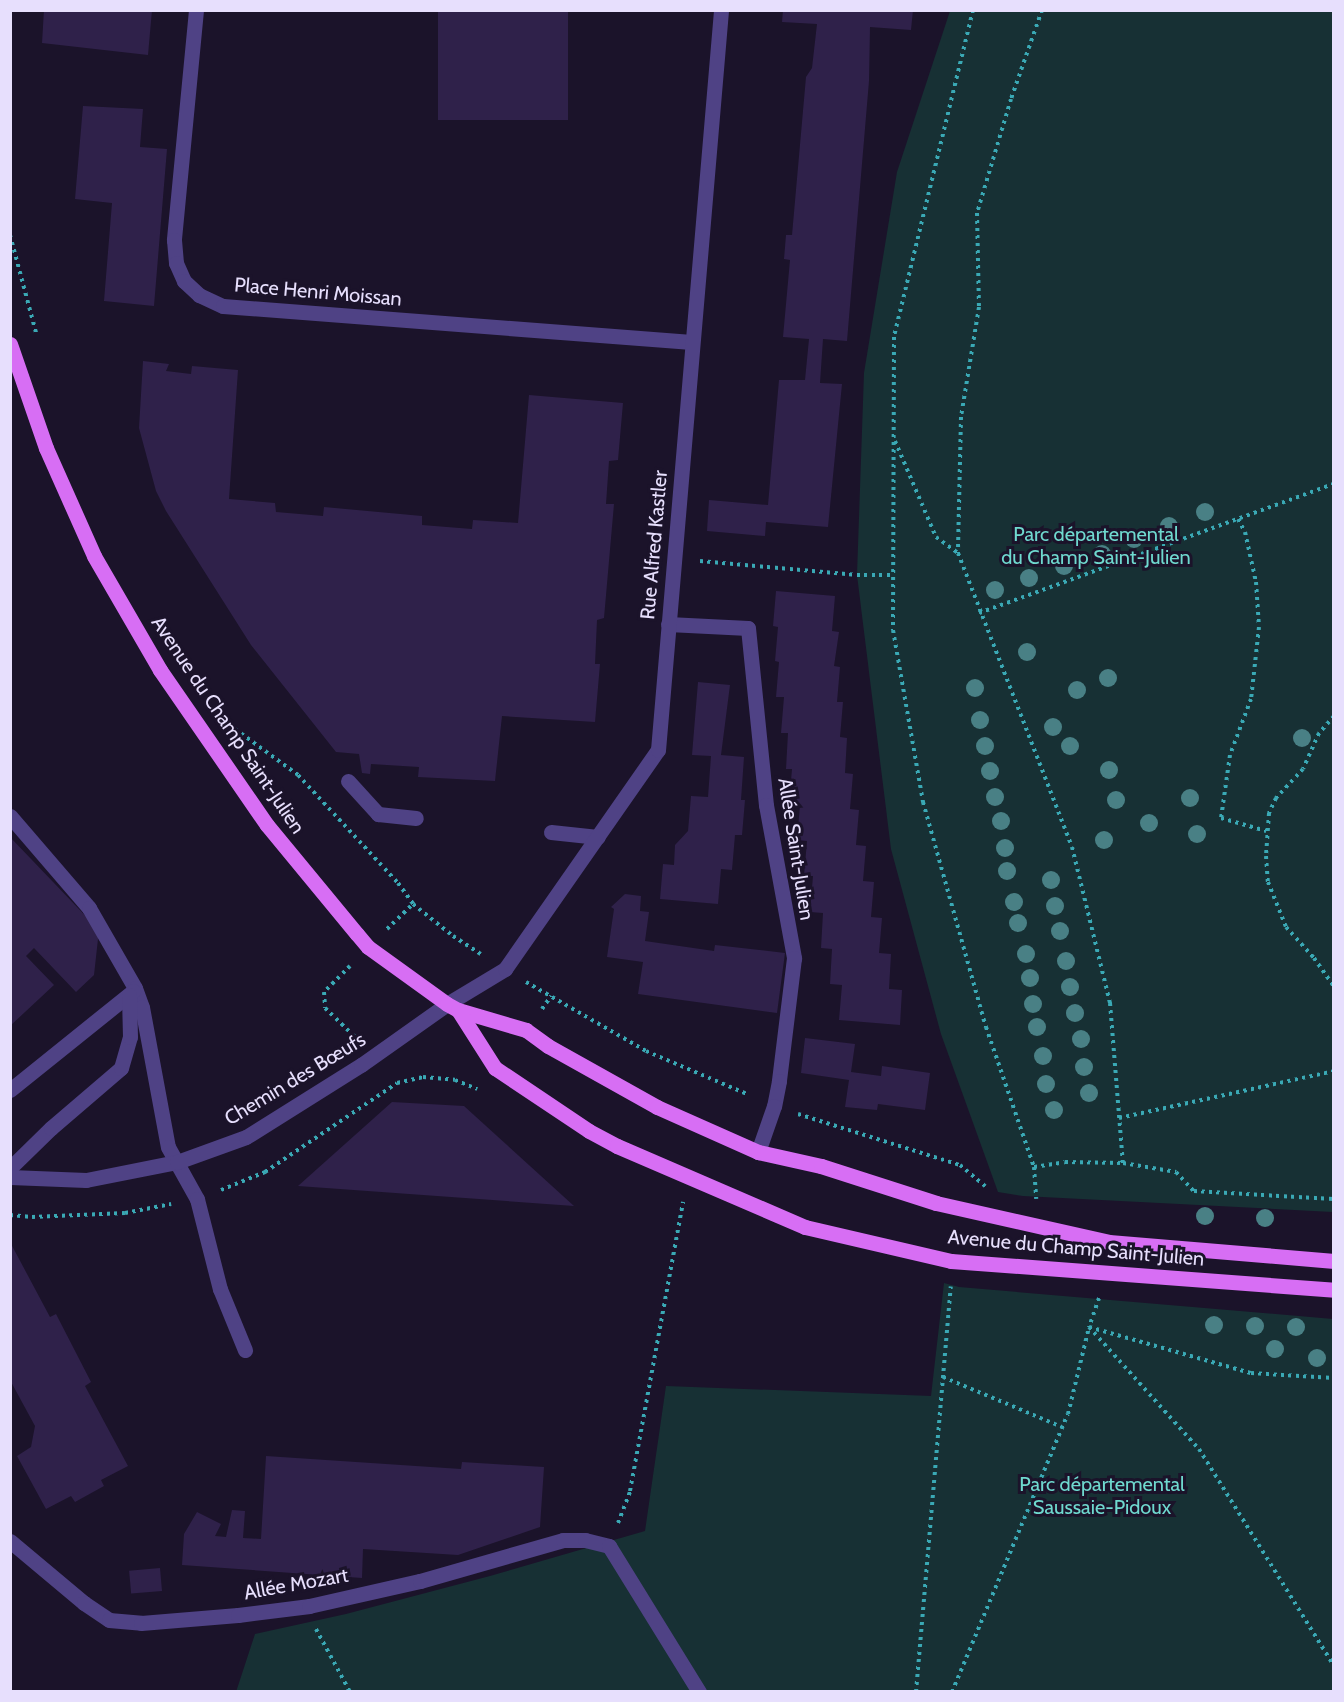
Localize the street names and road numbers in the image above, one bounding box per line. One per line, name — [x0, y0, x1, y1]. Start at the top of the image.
street label: Place Henri Moissan — [233, 273, 403, 311]
street label: Rue Alfred Kastler — [636, 469, 672, 621]
street label: Avenue du Champ Saint-Julien — [146, 612, 310, 838]
street label: Allée Saint-Julien — [773, 776, 819, 922]
street label: Chemin des Bœufs — [220, 1027, 370, 1131]
street label: Avenue du Champ Saint-Julien — [947, 1225, 1205, 1271]
street label: Allée Mozart — [242, 1563, 350, 1605]

